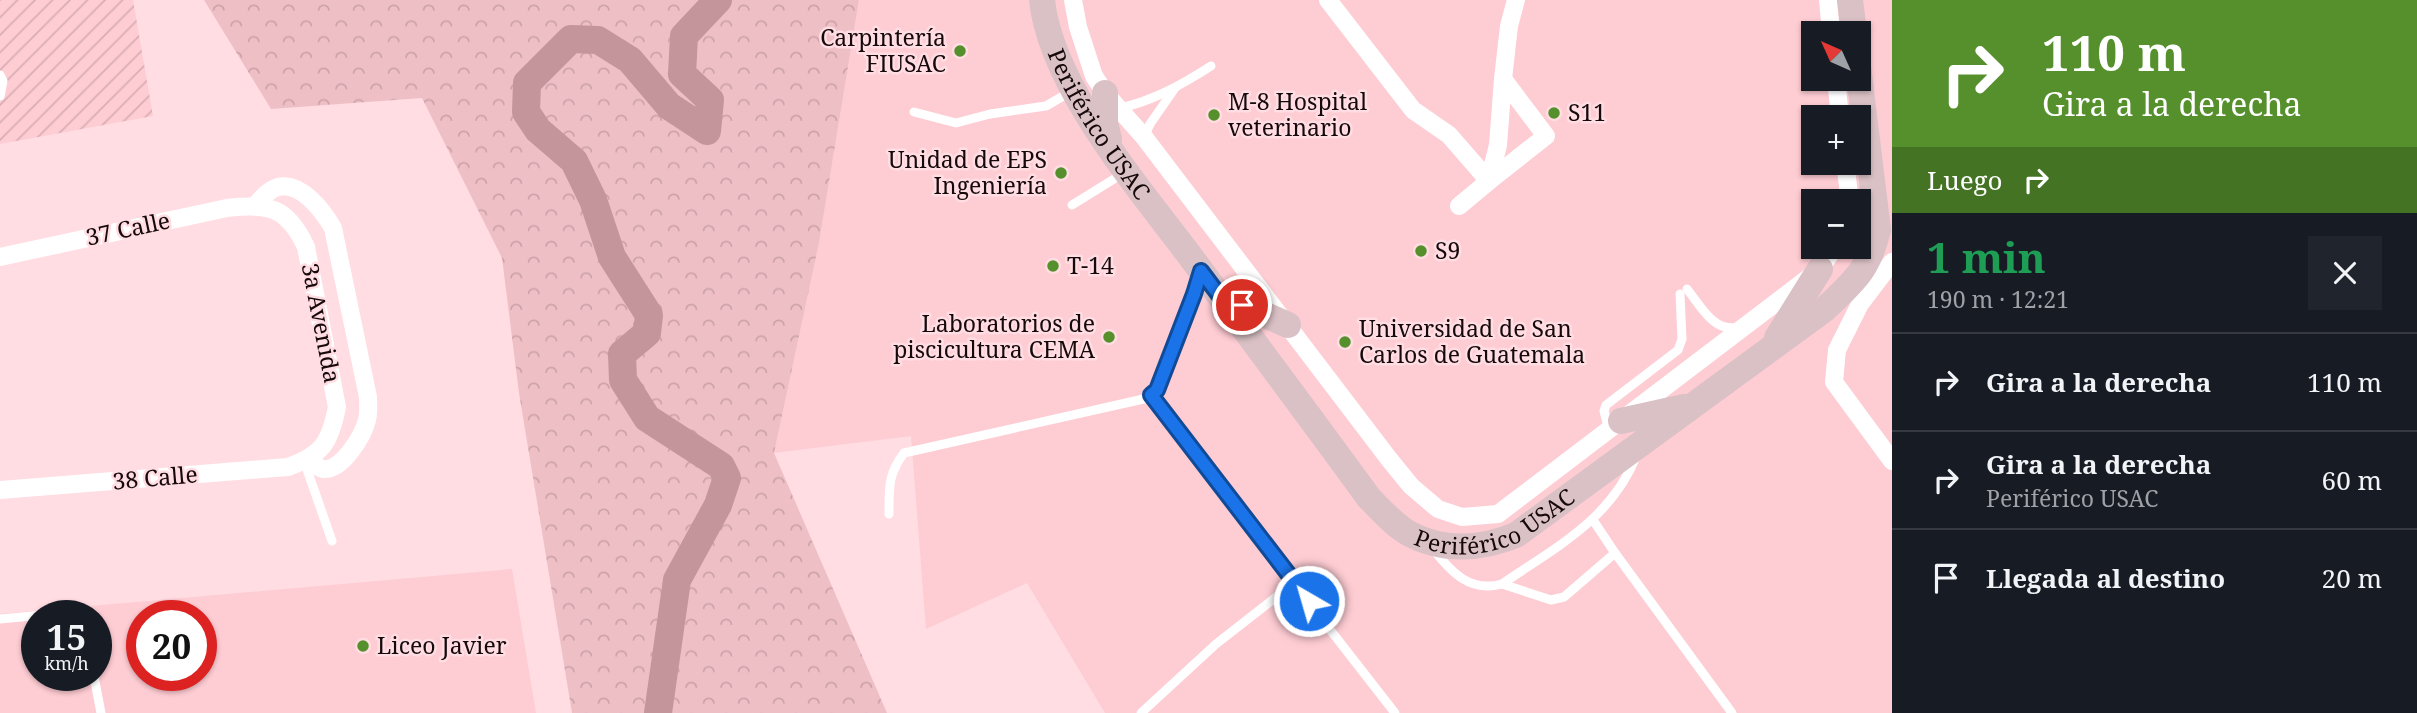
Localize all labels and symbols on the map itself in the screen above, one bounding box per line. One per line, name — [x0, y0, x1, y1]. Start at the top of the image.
place label: Carpintería FIUSAC — [820, 21, 946, 79]
north arrow — [1801, 21, 1871, 91]
marker: Carpintería FIUSAC — [952, 43, 968, 59]
street label: Periférico USAC — [1041, 44, 1158, 206]
place label: M-8 Hospital veterinario — [1228, 85, 1367, 143]
place label: S11 — [1568, 96, 1606, 128]
marker: S11 — [1546, 105, 1562, 121]
marker: M-8 Hospital veterinario — [1206, 107, 1222, 123]
place label: Unidad de EPS Ingeniería — [888, 143, 1047, 201]
marker: Unidad de EPS Ingeniería — [1053, 165, 1069, 181]
street label: 37 Calle — [83, 203, 173, 253]
place label: S9 — [1435, 234, 1460, 266]
marker: S9 — [1413, 243, 1429, 259]
place label: T-14 — [1067, 249, 1114, 281]
marker: T-14 — [1045, 258, 1061, 274]
street label: 3a Avenida — [295, 260, 349, 386]
pin — [1212, 275, 1272, 335]
place label: Laboratorios de piscicultura CEMA — [893, 307, 1096, 365]
place label: Universidad de San Carlos de Guatemala — [1359, 312, 1585, 370]
marker: Laboratorios de piscicultura CEMA — [1101, 329, 1117, 345]
marker: Universidad de San Carlos de Guatemala — [1337, 334, 1353, 350]
street label: 38 Calle — [111, 457, 199, 497]
street label: Periférico USAC — [1410, 481, 1581, 562]
position arrow — [1272, 564, 1346, 638]
speed limit sign: 20 — [126, 600, 217, 691]
place label: Liceo Javier — [377, 629, 507, 661]
marker: Liceo Javier — [355, 638, 371, 654]

